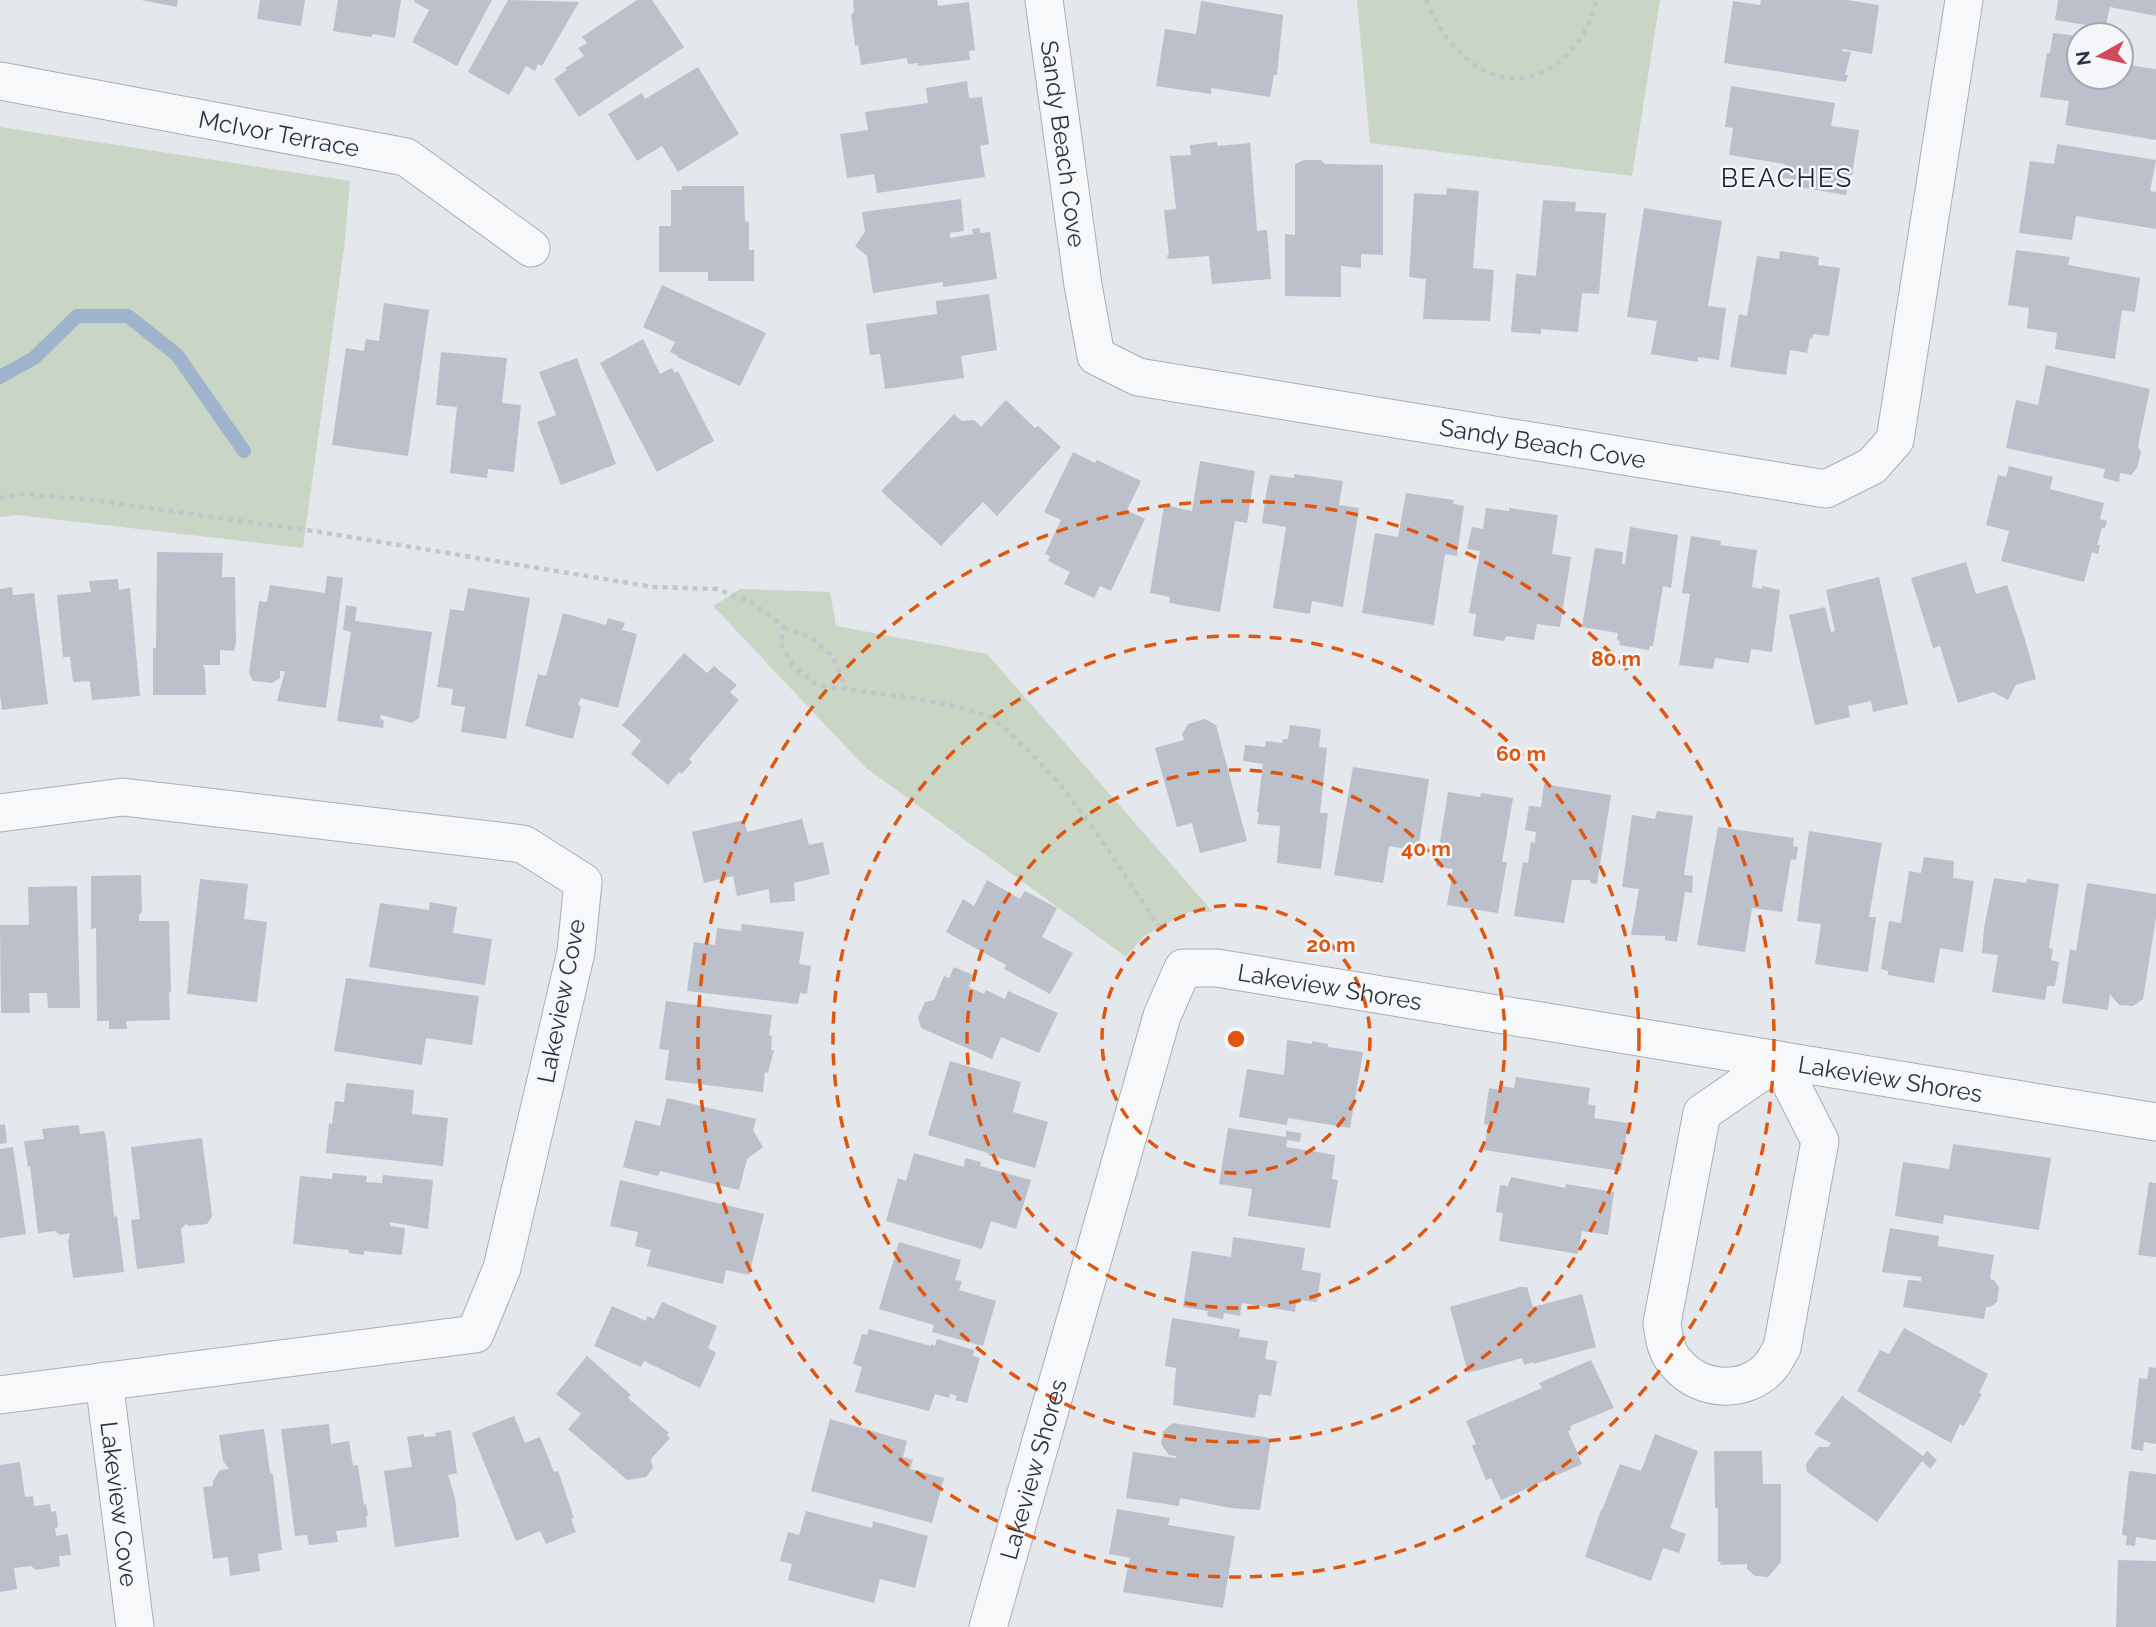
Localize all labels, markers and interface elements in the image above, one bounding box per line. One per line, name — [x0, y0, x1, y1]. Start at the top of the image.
north arrow — [2065, 21, 2135, 91]
street label: Sandy Beach Cove — [1035, 38, 1092, 249]
text: N — [2071, 50, 2095, 67]
street label: McIvor Terrace — [196, 104, 362, 163]
district label: BEACHES — [1721, 163, 1853, 193]
street label: Sandy Beach Cove — [1438, 412, 1648, 474]
text: 80 m — [1591, 646, 1641, 671]
text: 60 m — [1496, 741, 1546, 766]
text: 40 m — [1401, 836, 1451, 861]
street label: Lakeview Cove — [531, 917, 591, 1085]
text: 20 m — [1306, 932, 1356, 957]
street label: Lakeview Shores — [1236, 957, 1424, 1016]
centre of rings — [1224, 1027, 1248, 1051]
street label: Lakeview Shores — [1796, 1049, 1985, 1108]
street label: Lakeview Shores — [993, 1376, 1072, 1563]
street label: Lakeview Cove — [95, 1420, 144, 1588]

